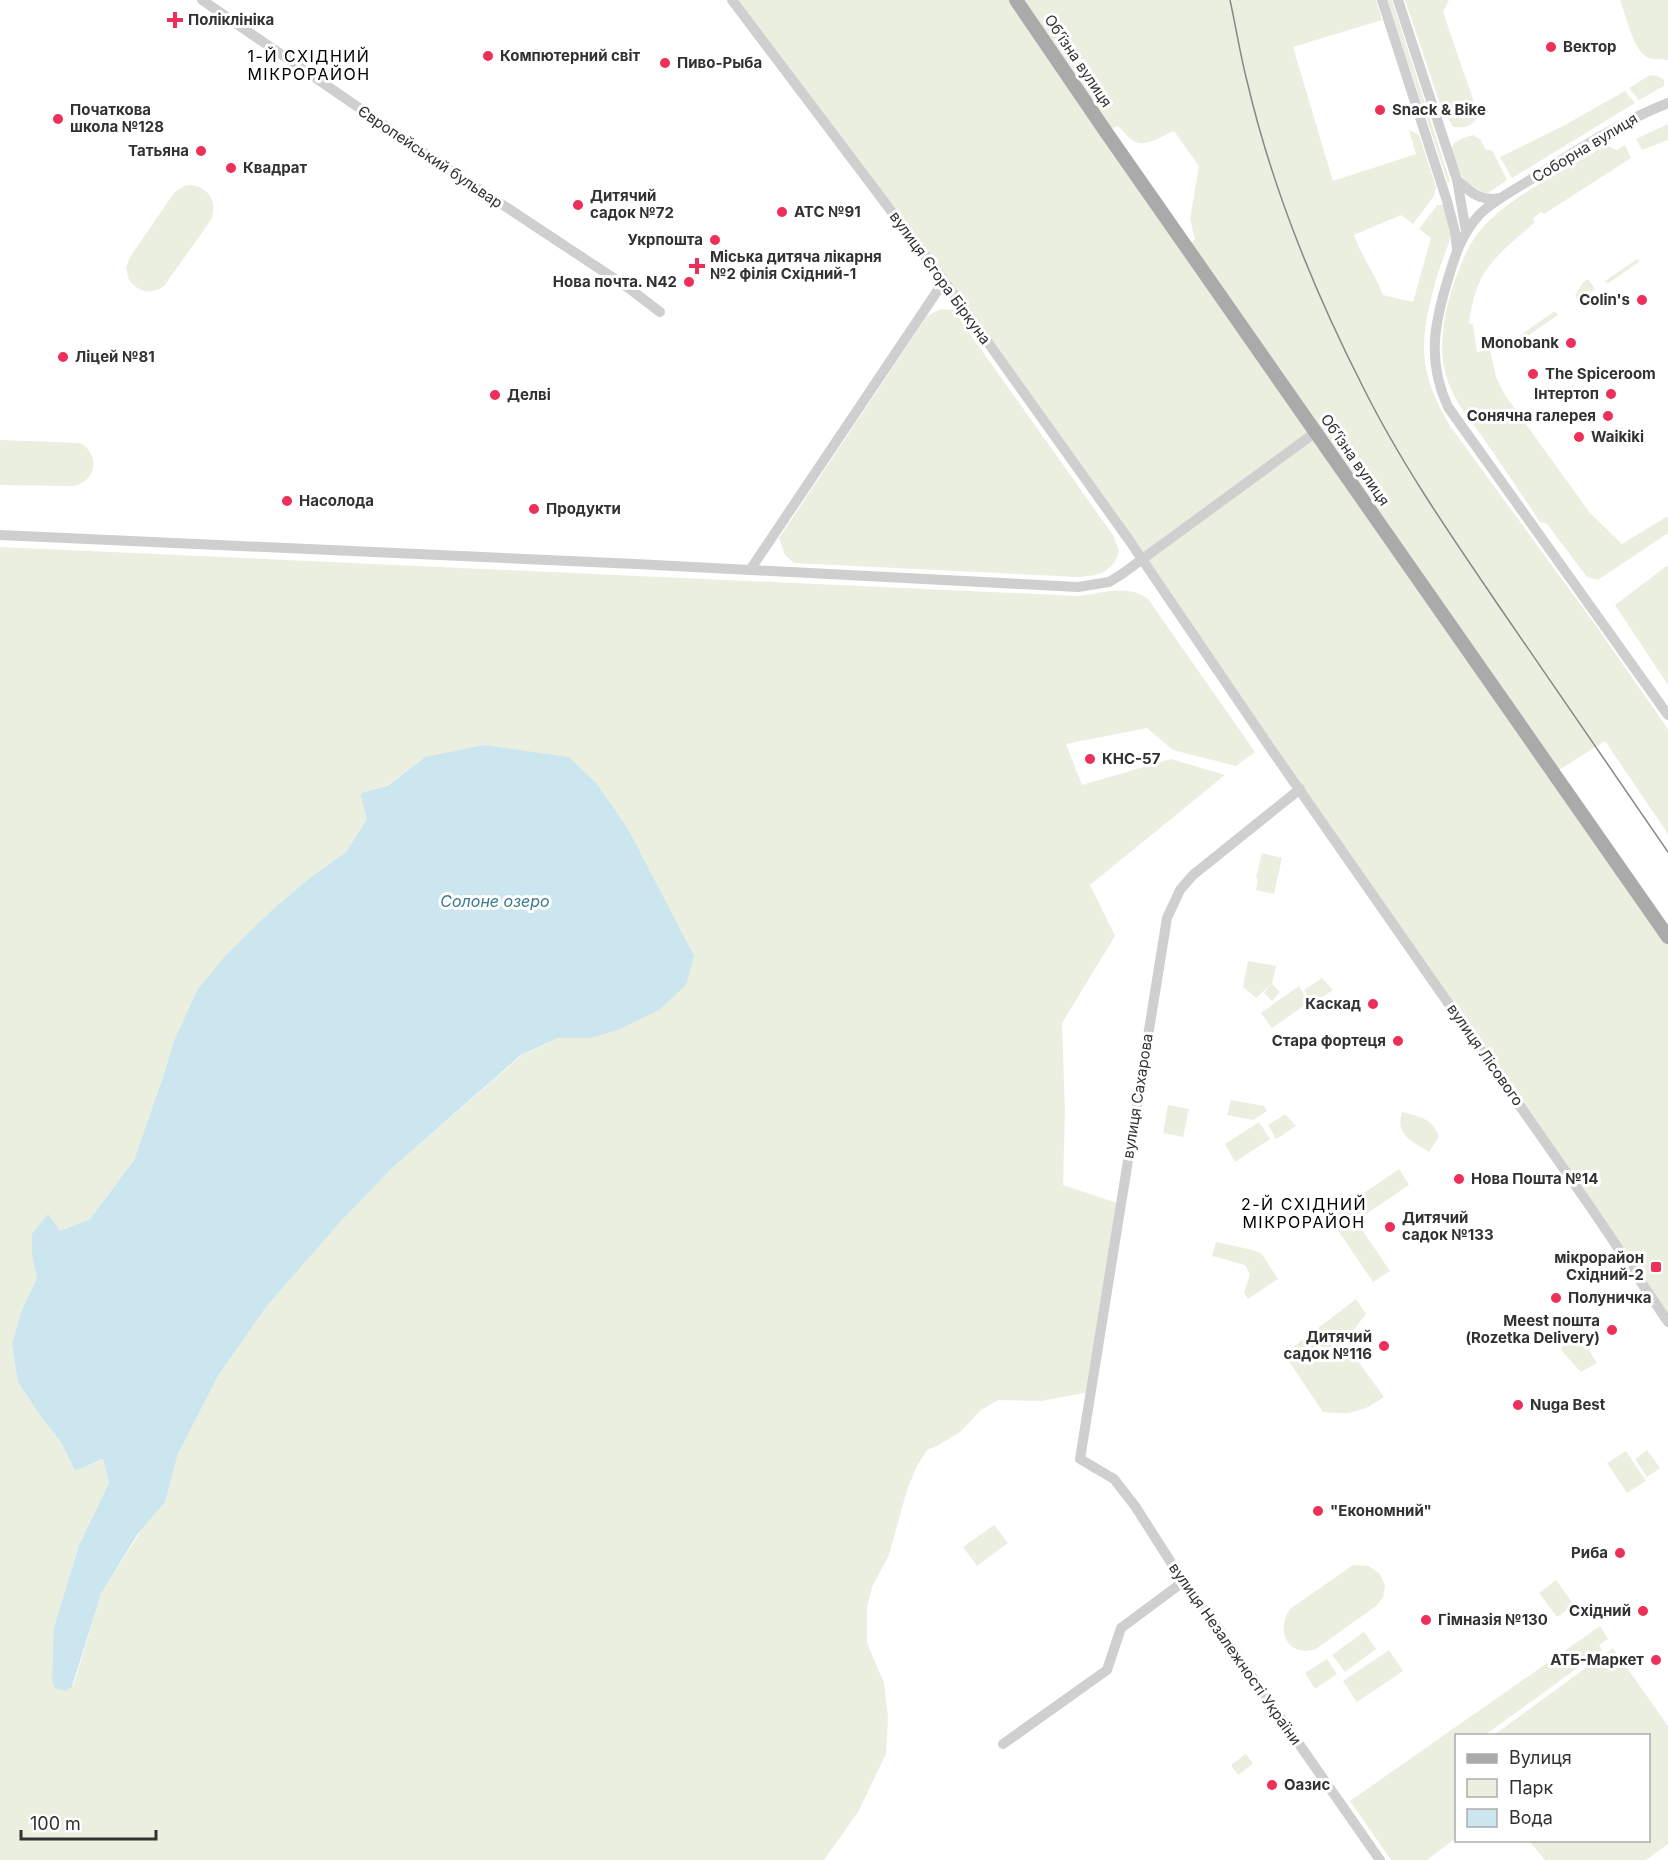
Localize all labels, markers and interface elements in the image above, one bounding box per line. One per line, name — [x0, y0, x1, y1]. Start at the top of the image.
place label: Поліклініка — [188, 10, 274, 29]
marker: Поліклініка — [166, 11, 184, 29]
street label: Обʼїзна вулиця — [1040, 11, 1116, 111]
place label: Вектор — [1563, 37, 1617, 56]
marker: Вектор — [1544, 40, 1558, 54]
district label: 1-Й СХІДНИЙ МІКРОРАЙОН — [247, 46, 371, 84]
place label: Компютерний світ — [500, 46, 641, 65]
marker: Компютерний світ — [481, 49, 495, 63]
place label: Пиво-Рыба — [677, 53, 762, 72]
marker: Пиво-Рыба — [658, 56, 672, 70]
place label: Початкова школа №128 — [70, 100, 164, 136]
place label: Snack & Bike — [1392, 100, 1486, 119]
street label: Європейський бульвар — [354, 101, 506, 212]
marker: Snack & Bike — [1373, 103, 1387, 117]
street label: Соборна вулиця — [1529, 109, 1641, 186]
marker: Початкова школа №128 — [51, 112, 65, 126]
place label: Татьяна — [128, 141, 189, 160]
marker: Татьяна — [194, 144, 208, 158]
place label: Квадрат — [243, 158, 307, 177]
marker: Квадрат — [224, 161, 238, 175]
place label: Дитячий садок №72 — [590, 186, 674, 222]
marker: Дитячий садок №72 — [571, 198, 585, 212]
place label: АТС №91 — [794, 202, 861, 221]
marker: АТС №91 — [775, 205, 789, 219]
street label: вулиця Єгора Біркуна — [886, 207, 995, 348]
place label: Укрпошта — [628, 230, 703, 249]
marker: Укрпошта — [708, 233, 722, 247]
place label: Міська дитяча лікарня №2 філія Східний-1 — [710, 247, 882, 283]
marker: Міська дитяча лікарня №2 філія Східний-1 — [688, 257, 706, 275]
place label: Нова почта. N42 — [553, 272, 677, 291]
marker: Нова почта. N42 — [682, 275, 696, 289]
place label: Colin's — [1579, 290, 1630, 309]
marker: Colin's — [1635, 293, 1649, 307]
place label: Monobank — [1481, 333, 1559, 352]
marker: Monobank — [1564, 336, 1578, 350]
place label: Ліцей №81 — [75, 347, 155, 366]
marker: Ліцей №81 — [56, 350, 70, 364]
place label: The Spiceroom — [1545, 364, 1656, 383]
marker: The Spiceroom — [1526, 367, 1540, 381]
place label: Інтертоп — [1534, 384, 1599, 403]
place label: Делві — [507, 385, 551, 404]
marker: Інтертоп — [1604, 387, 1618, 401]
marker: Делві — [488, 388, 502, 402]
place label: Сонячна галерея — [1467, 406, 1596, 425]
marker: Сонячна галерея — [1601, 409, 1615, 423]
street label: Обʼїзна вулиця — [1317, 410, 1394, 509]
place label: Waikiki — [1591, 427, 1644, 446]
marker: Waikiki — [1572, 430, 1586, 444]
place label: Насолода — [299, 491, 374, 510]
marker: Насолода — [280, 494, 294, 508]
place label: Продукти — [546, 499, 621, 518]
marker: Продукти — [527, 502, 541, 516]
place label: КНС-57 — [1102, 749, 1161, 768]
marker: КНС-57 — [1083, 752, 1097, 766]
water label: Солоне озеро — [440, 891, 550, 911]
place label: Каскад — [1305, 994, 1361, 1013]
marker: Каскад — [1366, 997, 1380, 1011]
street label: вулиця Лісового — [1443, 1000, 1528, 1109]
place label: Стара фортеця — [1272, 1031, 1386, 1050]
street label: вулиця Сахарова — [1118, 1032, 1157, 1160]
marker: Стара фортеця — [1391, 1034, 1405, 1048]
place label: Нова Пошта №14 — [1471, 1169, 1598, 1188]
marker: Нова Пошта №14 — [1452, 1172, 1466, 1186]
district label: 2-Й СХІДНИЙ МІКРОРАЙОН — [1241, 1194, 1367, 1232]
place label: Дитячий садок №133 — [1402, 1208, 1494, 1244]
marker: Дитячий садок №133 — [1383, 1220, 1397, 1234]
place label: мікрорайон Східний-2 — [1554, 1248, 1644, 1284]
marker: мікрорайон Східний-2 — [1649, 1260, 1663, 1274]
place label: Полуничка — [1568, 1288, 1651, 1307]
marker: Полуничка — [1549, 1291, 1563, 1305]
place label: Meest пошта (Rozetka Delivery) — [1465, 1311, 1600, 1347]
marker: Meest пошта (Rozetka Delivery) — [1605, 1323, 1619, 1337]
place label: Дитячий садок №116 — [1284, 1327, 1372, 1363]
marker: Дитячий садок №116 — [1377, 1339, 1391, 1353]
place label: Nuga Best — [1530, 1395, 1606, 1414]
marker: Nuga Best — [1511, 1398, 1525, 1412]
place label: "Економний" — [1330, 1501, 1432, 1520]
marker: "Економний" — [1311, 1504, 1325, 1518]
place label: Риба — [1571, 1543, 1608, 1562]
marker: Риба — [1613, 1546, 1627, 1560]
street label: вулиця Незалежності України — [1165, 1559, 1306, 1749]
place label: Східний — [1569, 1601, 1631, 1620]
marker: Східний — [1636, 1604, 1650, 1618]
place label: Гімназія №130 — [1438, 1610, 1548, 1629]
marker: Гімназія №130 — [1419, 1613, 1433, 1627]
place label: АТБ-Маркет — [1550, 1650, 1644, 1669]
marker: АТБ-Маркет — [1649, 1653, 1663, 1667]
legend — [1455, 1734, 1650, 1842]
text: Вулиця — [1509, 1747, 1572, 1768]
place label: Оазис — [1284, 1775, 1330, 1794]
text: Парк — [1509, 1777, 1554, 1798]
marker: Оазис — [1265, 1778, 1279, 1792]
scale bar — [21, 1803, 156, 1841]
text: Вода — [1509, 1807, 1553, 1828]
text: 100 m — [30, 1813, 81, 1834]

